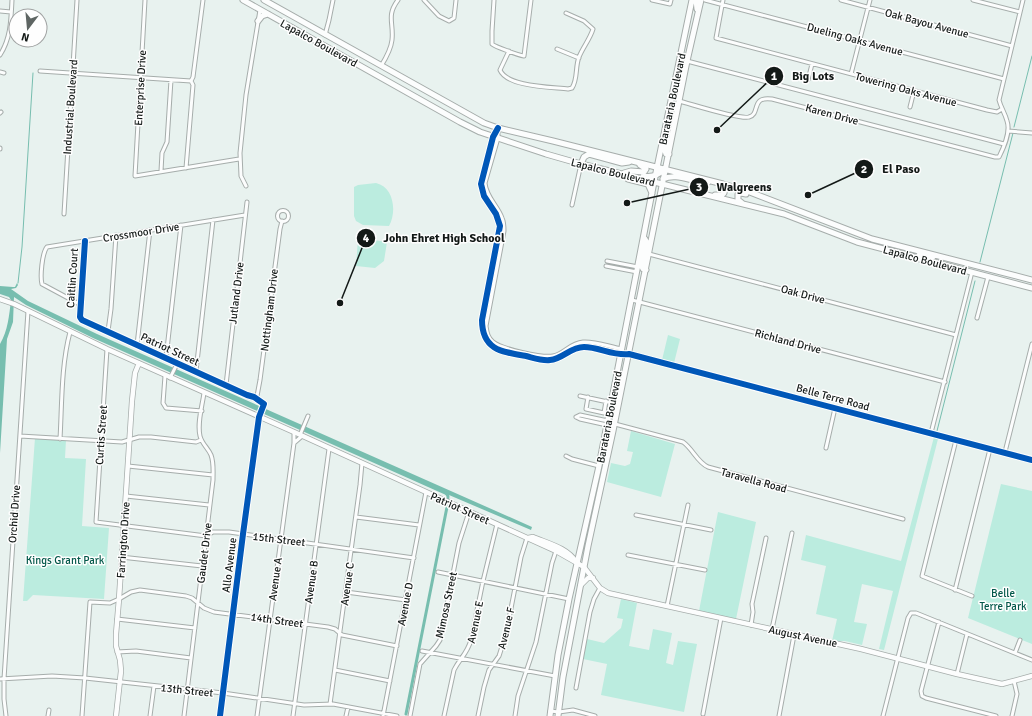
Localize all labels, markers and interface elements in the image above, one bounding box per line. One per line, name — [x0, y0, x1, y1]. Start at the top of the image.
street label: Oak Bayou Avenue — [884, 6, 970, 41]
north arrow — [8, 8, 48, 48]
street label: Lapalco Boulevard — [278, 17, 360, 70]
street label: Dueling Oaks Avenue — [805, 20, 904, 59]
text: N — [20, 30, 31, 44]
street label: Enterprise Drive — [132, 50, 149, 126]
street label: Barataria Boulevard — [656, 52, 689, 146]
street label: Industrial Boulevard — [61, 59, 80, 155]
callout: Big Lots — [764, 64, 843, 88]
text: 1 — [771, 69, 778, 84]
text: Big Lots — [792, 69, 835, 84]
street label: Towering Oaks Avenue — [854, 70, 958, 109]
street label: Karen Drive — [804, 101, 860, 128]
street label: Lapalco Boulevard — [569, 156, 656, 189]
callout: El Paso — [854, 157, 928, 181]
text: 2 — [861, 162, 867, 177]
text: El Paso — [882, 162, 920, 177]
callout: Walgreens — [689, 175, 780, 199]
text: 3 — [696, 180, 702, 195]
text: Walgreens — [716, 180, 772, 195]
street label: Crossmoor Drive — [102, 220, 180, 245]
callout: John Ehret High School — [356, 226, 513, 250]
text: 4 — [363, 231, 370, 246]
text: John Ehret High School — [383, 231, 505, 246]
street label: Lapalco Boulevard — [882, 243, 968, 278]
street label: Caitlin Court — [64, 248, 81, 308]
street label: Jutland Drive — [226, 261, 247, 325]
street label: Nottingham Drive — [258, 268, 281, 352]
street label: Oak Drive — [779, 282, 826, 307]
street label: Richland Drive — [753, 326, 823, 357]
street label: Patriot Street — [138, 330, 201, 369]
street label: Barataria Boulevard — [594, 370, 625, 464]
street label: Belle Terre Road — [795, 381, 871, 414]
street label: Curtis Street — [93, 405, 110, 465]
street label: Taravella Road — [719, 465, 788, 496]
street label: Orchid Drive — [6, 485, 23, 543]
street label: Patriot Street — [428, 490, 491, 527]
street label: Farrington Drive — [114, 501, 133, 579]
street label: Gaudet Drive — [194, 522, 215, 584]
street label: 15th Street — [252, 530, 306, 549]
street label: Allo Avenue — [220, 537, 239, 593]
park label: Kings Grant Park — [26, 554, 105, 567]
street label: Avenue A — [266, 556, 285, 602]
street label: Avenue B — [302, 559, 321, 605]
street label: Avenue C — [338, 561, 357, 606]
street label: Mimosa Street — [433, 570, 460, 640]
street label: Avenue D — [395, 581, 416, 627]
park label: Belle Terre Park — [980, 587, 1027, 613]
street label: Avenue E — [465, 600, 486, 645]
street label: Avenue F — [495, 606, 518, 650]
street label: 14th Street — [250, 610, 304, 631]
street label: August Avenue — [767, 623, 838, 650]
street label: 13th Street — [160, 681, 214, 700]

